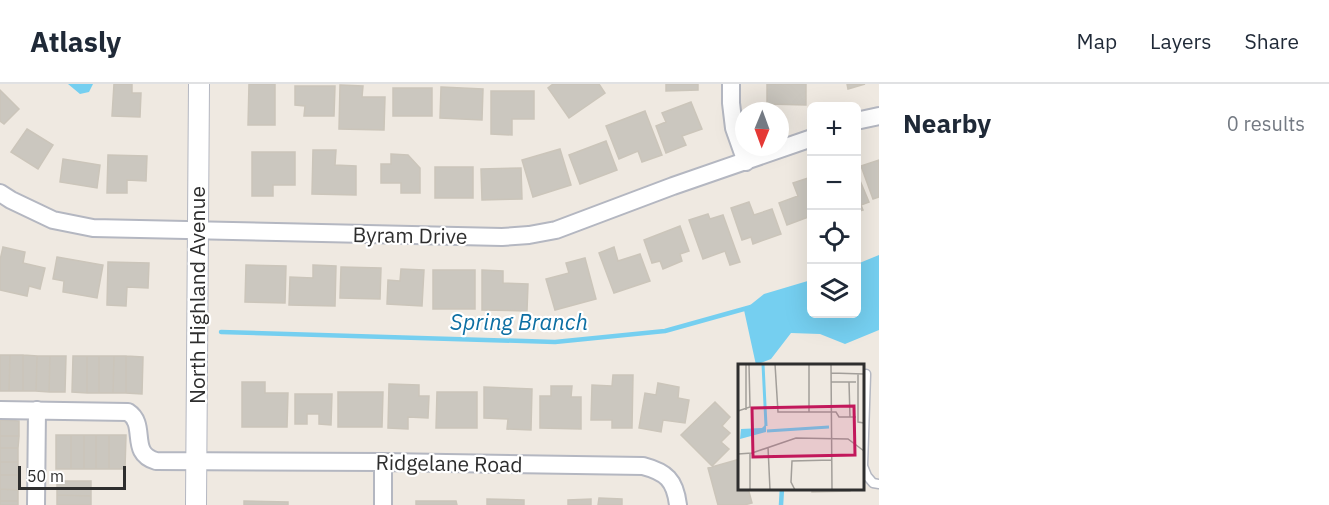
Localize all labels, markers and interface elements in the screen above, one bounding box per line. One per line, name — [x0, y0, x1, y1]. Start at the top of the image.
text: Atlasly — [30, 23, 121, 60]
text: Map — [1077, 27, 1117, 55]
text: Layers — [1150, 27, 1212, 55]
text: Share — [1245, 27, 1299, 55]
north arrow — [735, 102, 789, 156]
map controls — [807, 102, 861, 318]
button: + — [807, 102, 861, 156]
text: Nearby — [903, 106, 991, 140]
text: 0 results — [1227, 110, 1305, 137]
button: − — [807, 156, 861, 210]
street label: North Highland Avenue — [183, 186, 211, 404]
button: locate — [807, 210, 861, 264]
street label: Byram Drive — [352, 220, 468, 250]
button: layers — [807, 264, 861, 318]
water label: Spring Branch — [450, 307, 588, 336]
inset map — [738, 364, 864, 490]
street label: Ridgelane Road — [375, 448, 523, 478]
scale bar — [18, 463, 126, 490]
text: 50 m — [27, 466, 64, 486]

